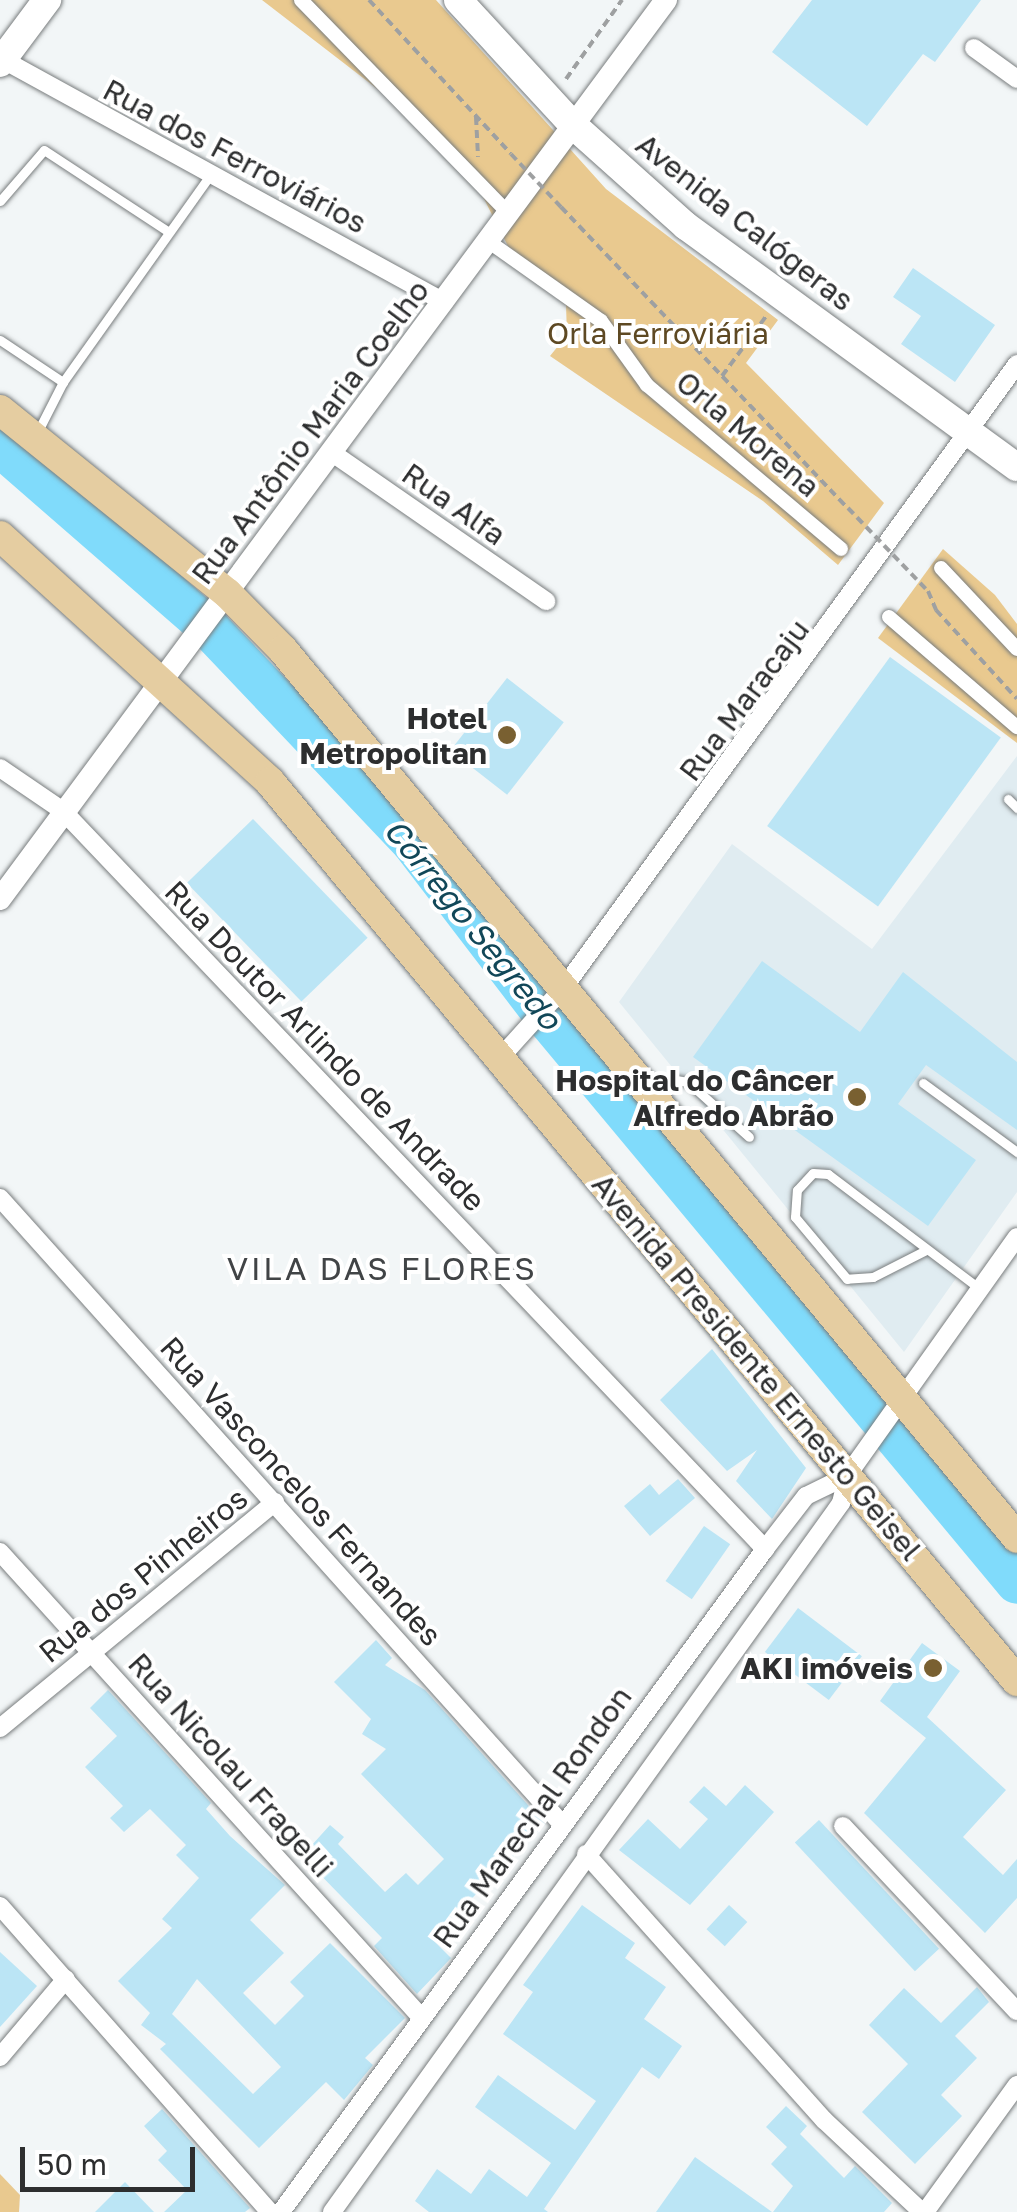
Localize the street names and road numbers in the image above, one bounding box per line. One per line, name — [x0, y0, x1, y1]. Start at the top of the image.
street label: Rua dos Ferroviários — [97, 71, 373, 241]
street label: Avenida Calógeras — [629, 126, 861, 318]
street label: Rua Antônio Maria Coelho — [184, 273, 436, 591]
street label: Orla Morena — [669, 364, 827, 504]
street label: Rua Alfa — [395, 455, 513, 553]
street label: Rua Maracaju — [672, 612, 816, 788]
street label: Rua Doutor Arlindo de Andrade — [157, 873, 493, 1219]
street label: Avenida Presidente Ernesto Geisel — [585, 1166, 929, 1568]
street label: Rua Vasconcelos Fernandes — [153, 1329, 449, 1653]
street label: Rua dos Pinheiros — [32, 1480, 254, 1670]
street label: Rua Nicolau Fragelli — [121, 1646, 341, 1884]
street label: Rua Marechal Rondon — [425, 1679, 639, 1955]

